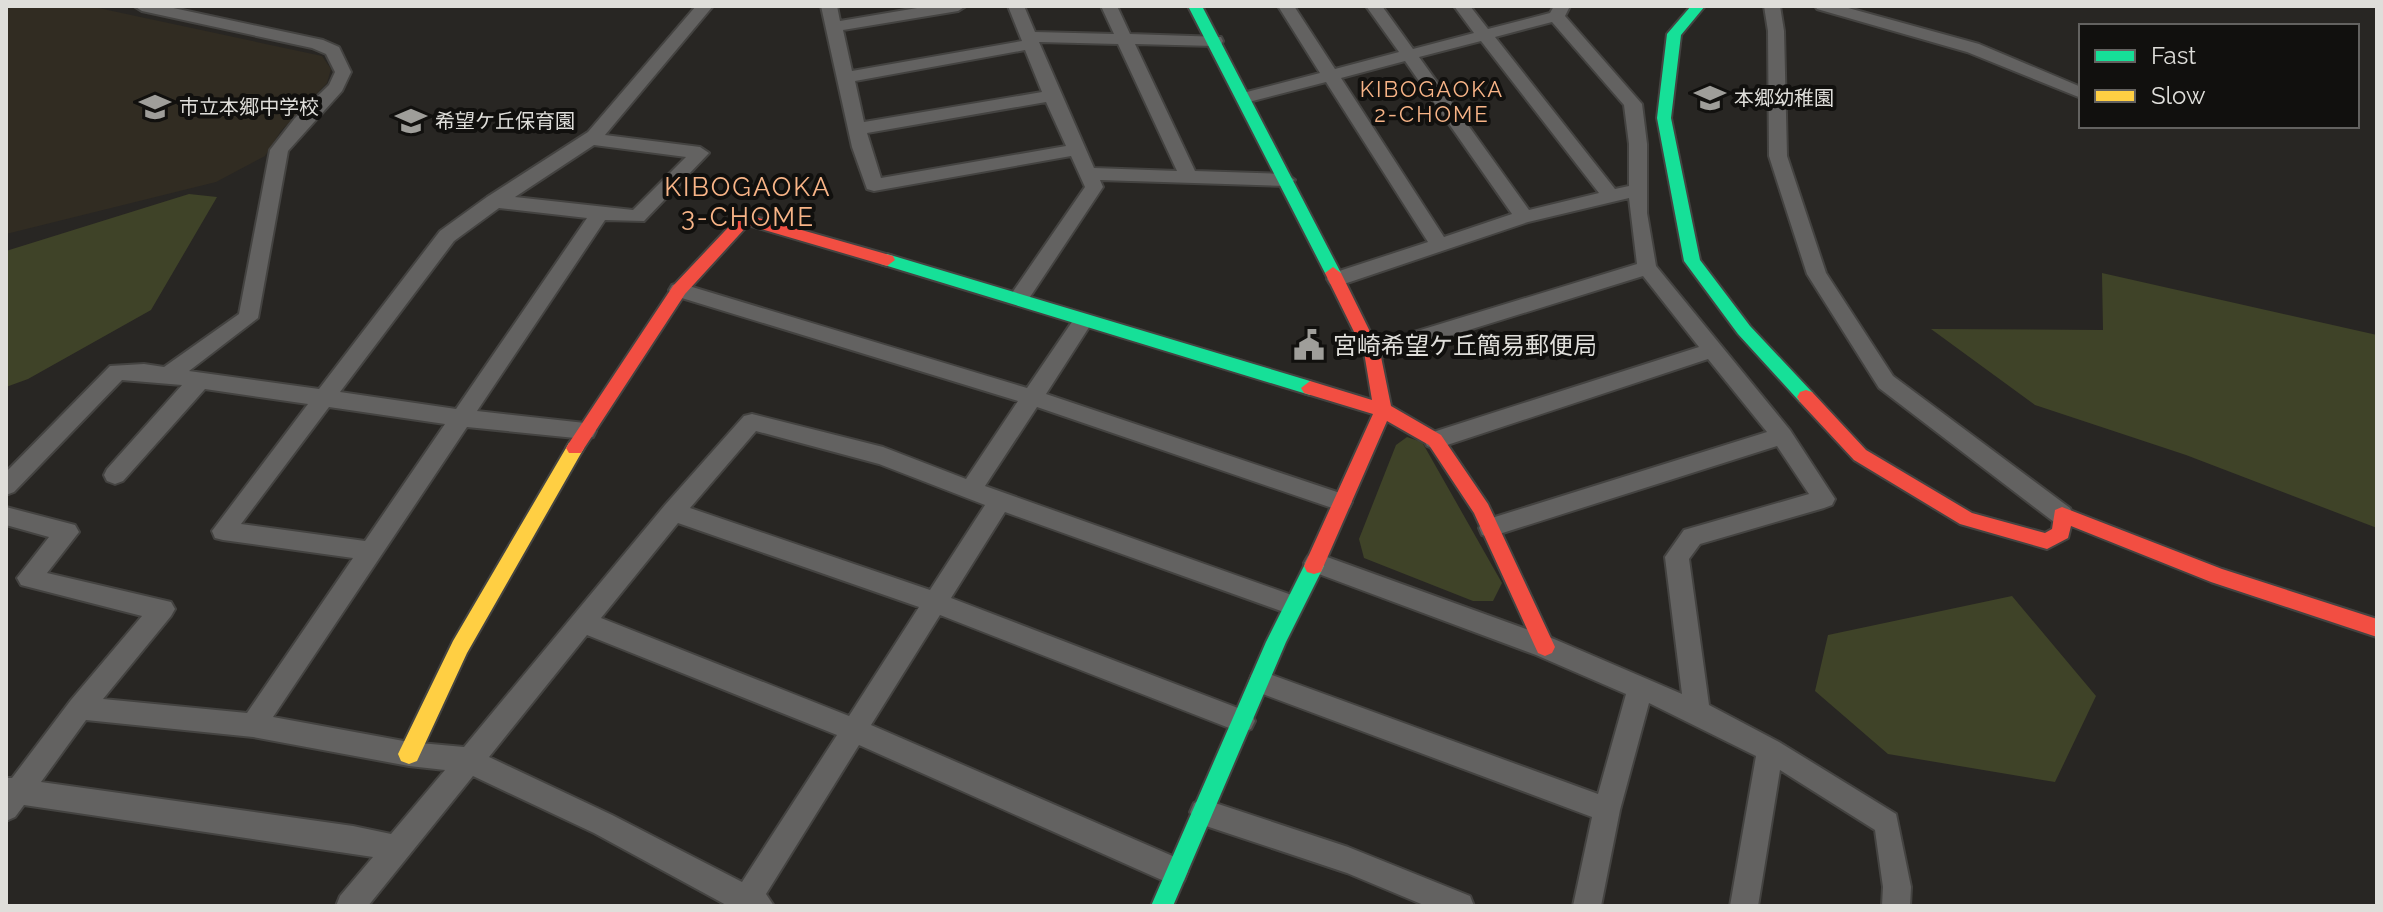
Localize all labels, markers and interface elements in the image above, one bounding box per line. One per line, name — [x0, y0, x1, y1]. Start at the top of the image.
legend — [2079, 24, 2359, 128]
text: Fast — [2151, 41, 2196, 70]
district label: KIBOGAOKA 2-CHOME — [1360, 76, 1504, 127]
school or university icon: 本郷幼稚園 — [1693, 81, 1727, 115]
text: Slow — [2151, 81, 2206, 110]
place label: 本郷幼稚園 — [1734, 86, 1834, 110]
school or university icon: 市立本郷中学校 — [138, 90, 172, 124]
place label: 市立本郷中学校 — [179, 95, 319, 119]
school or university icon: 希望ケ丘保育園 — [394, 104, 428, 138]
place label: 希望ケ丘保育園 — [435, 109, 575, 133]
district label: KIBOGAOKA 3-CHOME — [664, 172, 832, 232]
public building icon: 宮崎希望ケ丘簡易郵便局 — [1292, 328, 1326, 362]
place label: 宮崎希望ケ丘簡易郵便局 — [1333, 331, 1597, 360]

